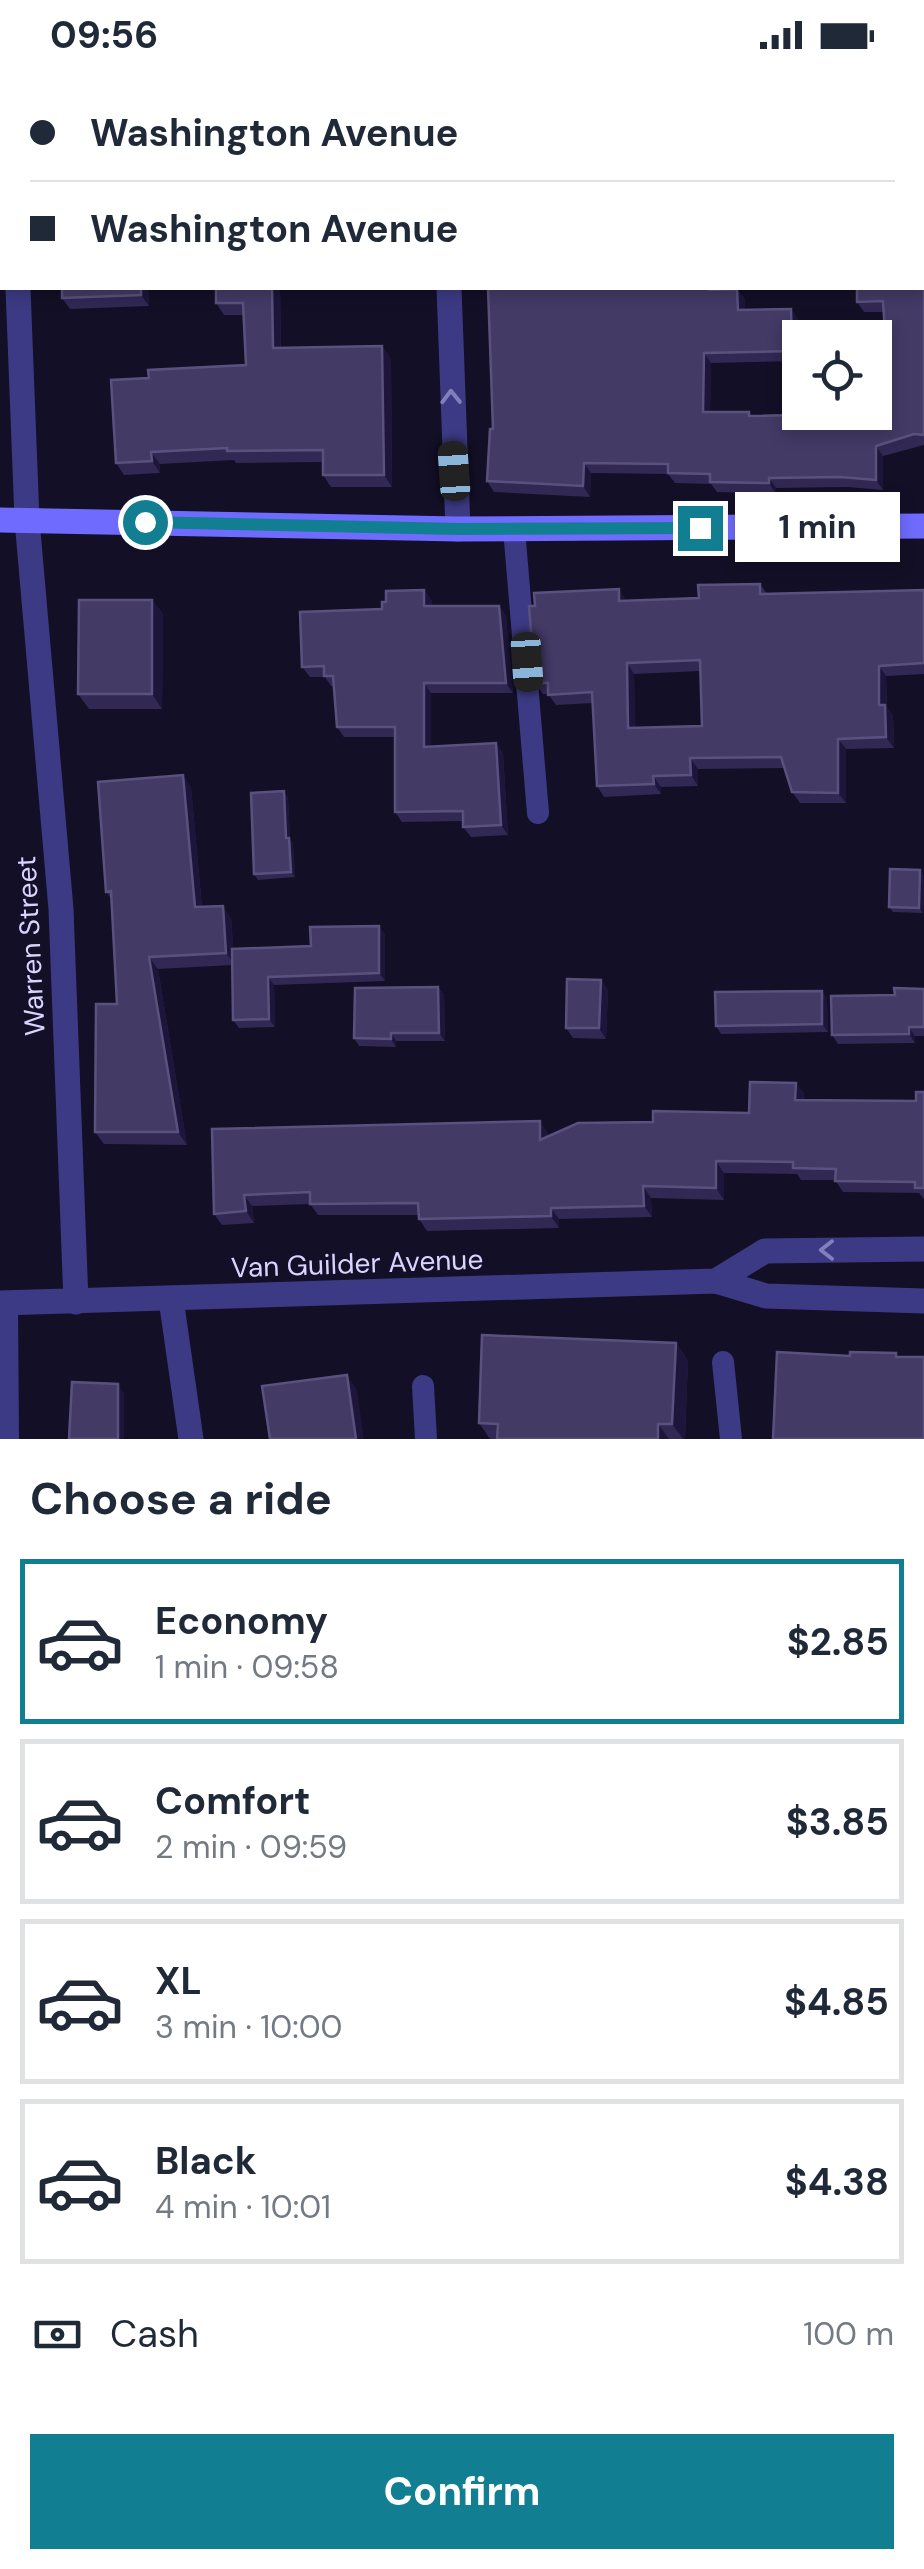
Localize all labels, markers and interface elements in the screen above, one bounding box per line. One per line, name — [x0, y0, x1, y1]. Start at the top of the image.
text: 09:56 — [50, 10, 158, 60]
text: Washington Avenue — [90, 108, 458, 158]
text: Washington Avenue — [90, 204, 458, 254]
map controls — [782, 320, 892, 430]
button: locate — [782, 320, 892, 430]
one-way arrow — [441, 388, 462, 404]
car — [437, 440, 471, 502]
callout: 1 min — [735, 493, 900, 563]
route start — [123, 500, 168, 545]
route end — [678, 506, 723, 551]
text: 1 min — [779, 506, 856, 548]
car — [510, 631, 544, 693]
street label: Warren Street — [7, 855, 54, 1037]
one-way arrow — [818, 1239, 834, 1261]
street label: Van Guilder Avenue — [230, 1241, 484, 1286]
text: Choose a ride — [30, 1469, 332, 1528]
text: Economy — [155, 1596, 328, 1646]
icon: car — [35, 1597, 125, 1687]
text: $2.85 — [787, 1617, 889, 1667]
text: 1 min · 09:58 — [155, 1646, 339, 1688]
text: Comfort — [155, 1776, 311, 1826]
icon: car — [35, 1777, 125, 1867]
text: $3.85 — [786, 1797, 889, 1847]
text: 2 min · 09:59 — [155, 1826, 347, 1868]
text: XL — [155, 1956, 202, 2006]
icon: car — [35, 1957, 125, 2047]
text: $4.85 — [784, 1977, 889, 2027]
text: 3 min · 10:00 — [155, 2006, 342, 2048]
text: Black — [155, 2136, 257, 2186]
icon: car — [35, 2137, 125, 2227]
text: $4.38 — [785, 2157, 889, 2207]
text: 4 min · 10:01 — [155, 2186, 331, 2228]
icon: cash — [30, 2307, 85, 2362]
text: Cash — [110, 2309, 199, 2359]
text: 100 m — [803, 2313, 894, 2355]
button: Confirm — [30, 2434, 894, 2549]

